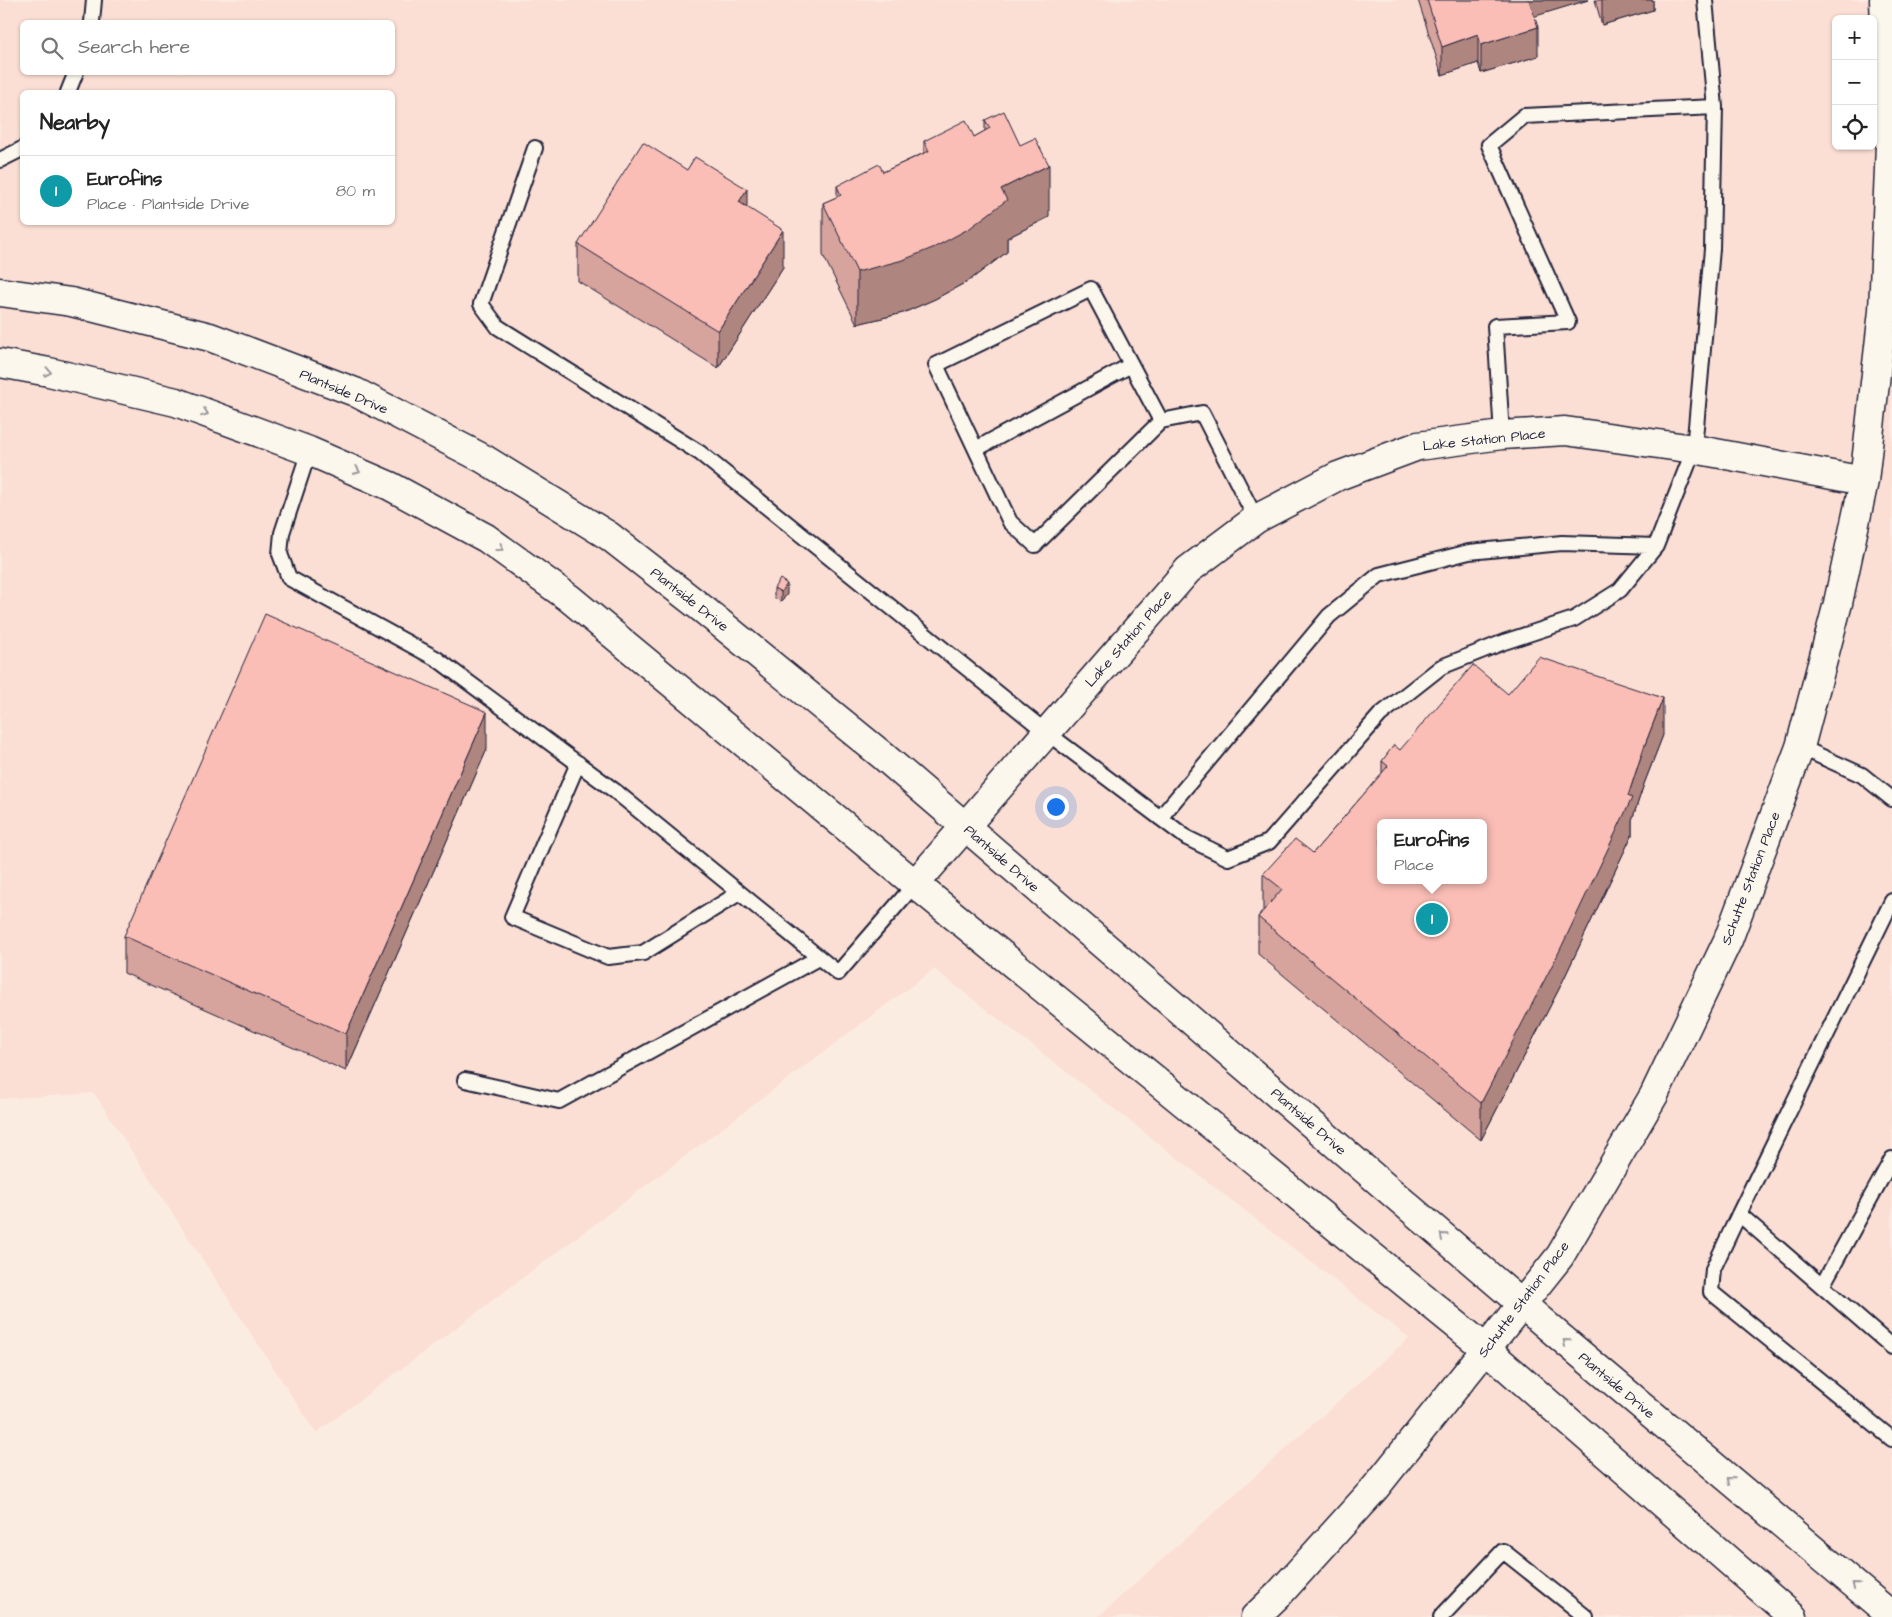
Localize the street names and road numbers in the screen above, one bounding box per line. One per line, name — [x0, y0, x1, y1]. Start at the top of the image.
street label: Plantside Drive — [296, 364, 391, 420]
street label: Lake Station Place — [1422, 424, 1547, 456]
street label: Plantside Drive — [646, 563, 733, 637]
street label: Lake Station Place — [1081, 585, 1177, 692]
street label: Schutte Station Place — [1716, 809, 1786, 948]
street label: Plantside Drive — [959, 820, 1044, 897]
street label: Plantside Drive — [1266, 1083, 1351, 1160]
street label: Schutte Station Place — [1473, 1237, 1575, 1362]
street label: Plantside Drive — [1574, 1348, 1659, 1424]

